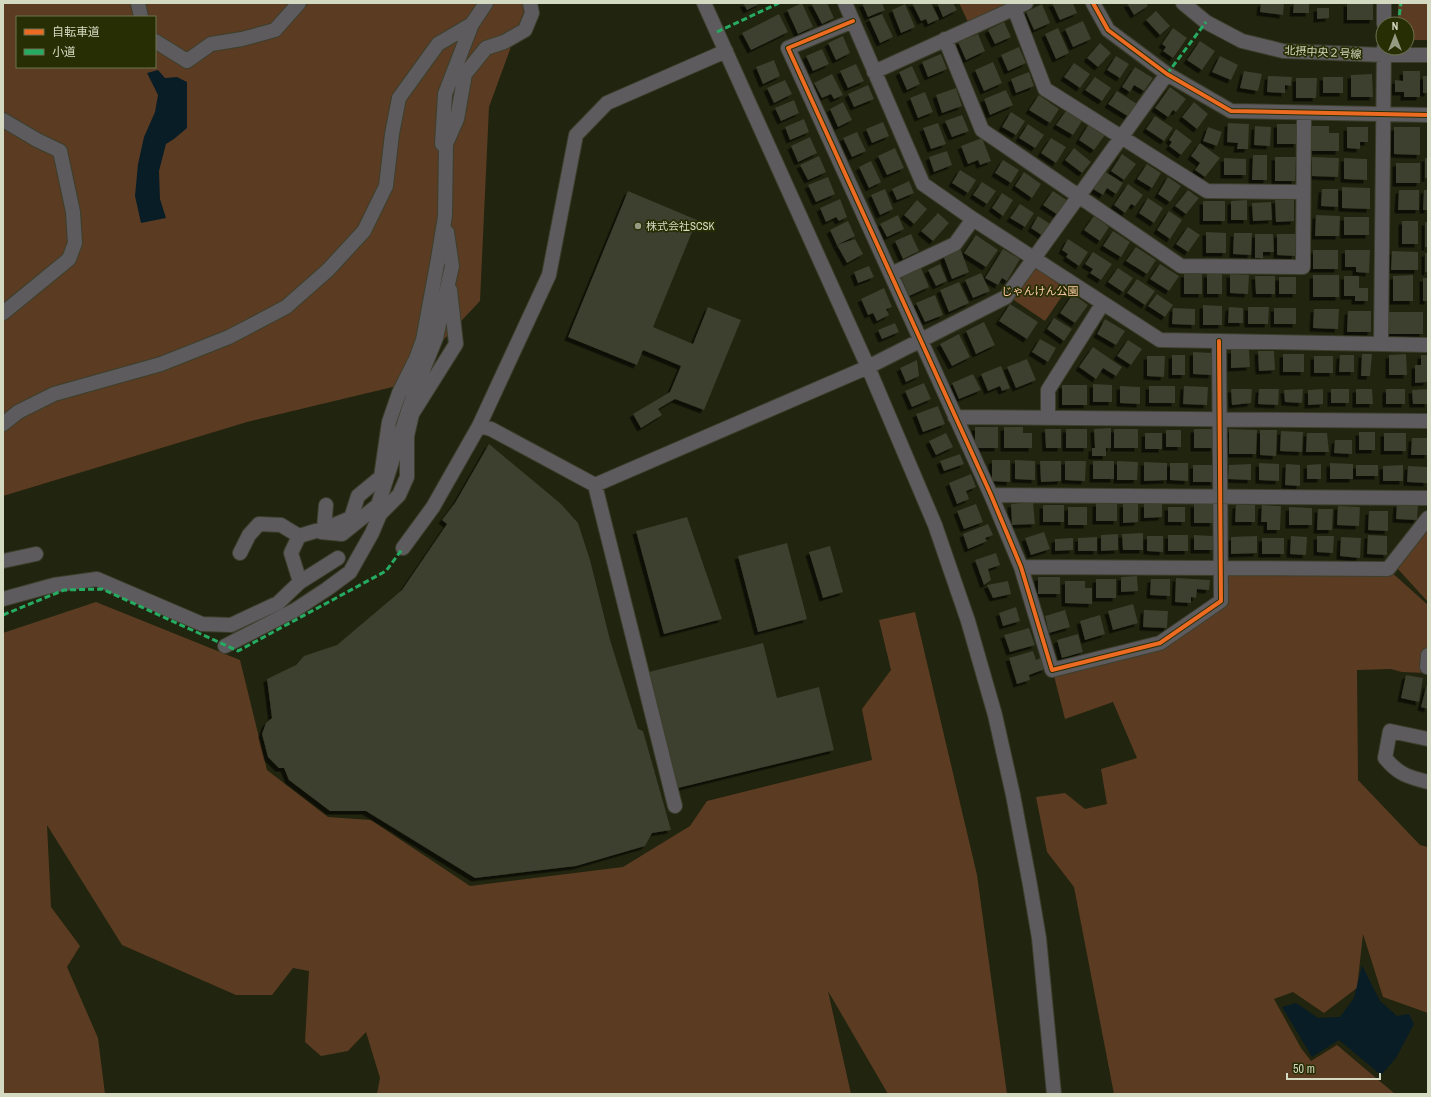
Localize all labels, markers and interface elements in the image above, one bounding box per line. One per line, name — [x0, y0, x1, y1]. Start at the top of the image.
legend — [16, 16, 156, 68]
north arrow — [1375, 16, 1415, 56]
text: N — [1392, 19, 1398, 33]
text: 自転車道 — [52, 24, 100, 40]
street label: 北摂中央２号線 — [1284, 43, 1362, 61]
text: 小道 — [52, 44, 76, 60]
place label: 株式会社SCSK — [646, 219, 715, 233]
marker: 株式会社SCSK — [633, 221, 643, 231]
park label: じゃんけん公園 — [1002, 284, 1079, 298]
scale bar — [1287, 1055, 1380, 1081]
text: 50 m — [1293, 1061, 1315, 1077]

